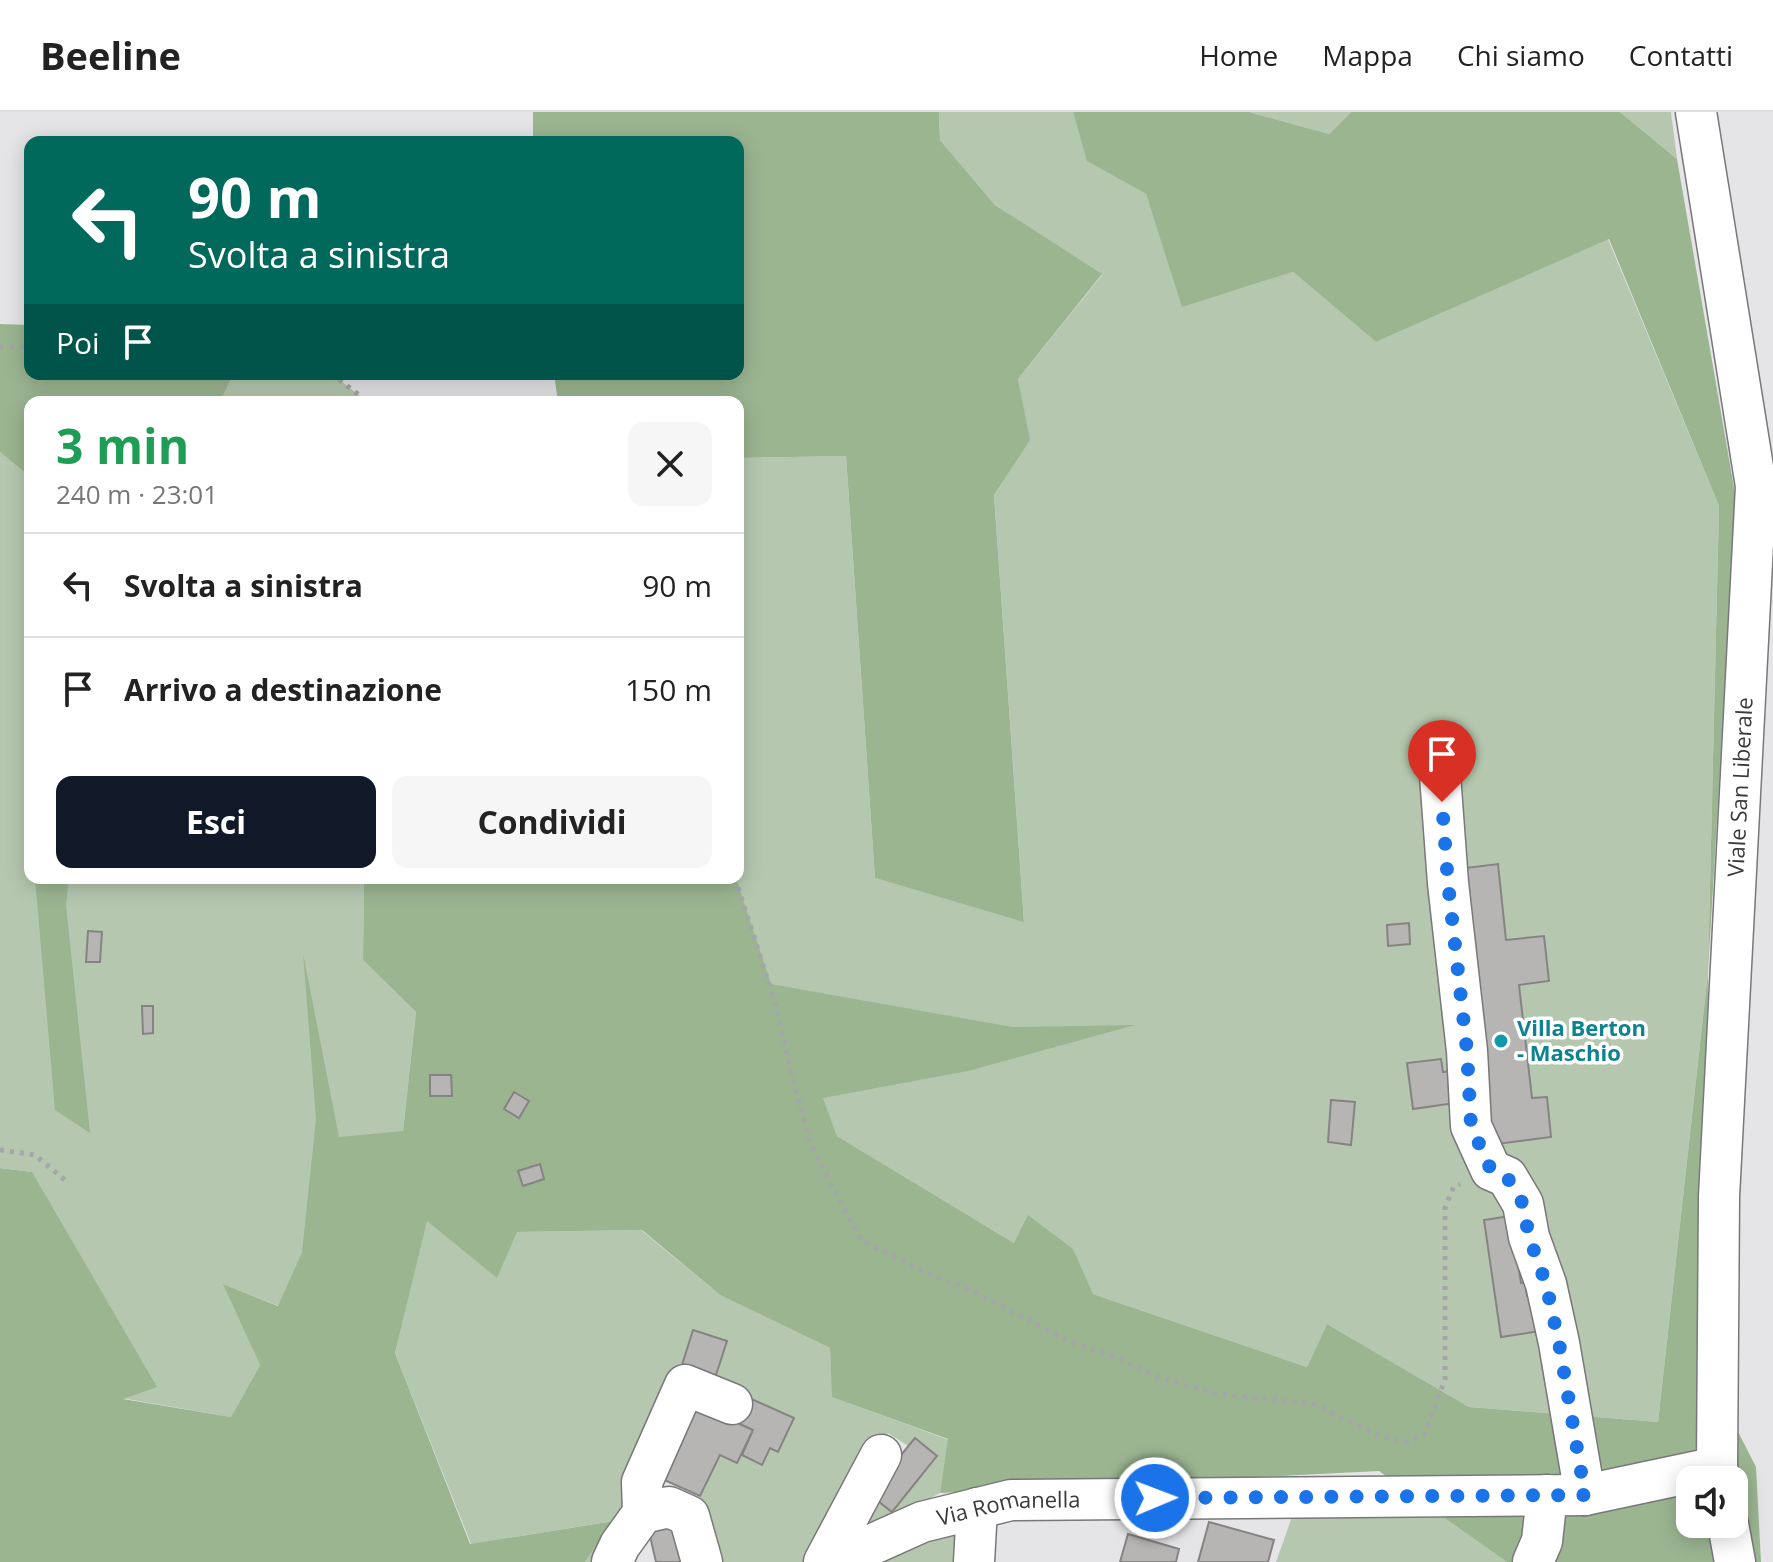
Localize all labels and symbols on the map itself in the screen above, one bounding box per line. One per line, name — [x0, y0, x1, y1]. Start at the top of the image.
street label: Viale San Liberale — [1719, 696, 1759, 878]
pin — [1408, 720, 1476, 802]
place label: Villa Berton - Maschio — [1517, 1012, 1646, 1067]
marker: Villa Berton - Maschio — [1492, 1032, 1510, 1050]
position arrow — [1113, 1456, 1197, 1540]
street label: Via Romanella — [933, 1483, 1081, 1532]

